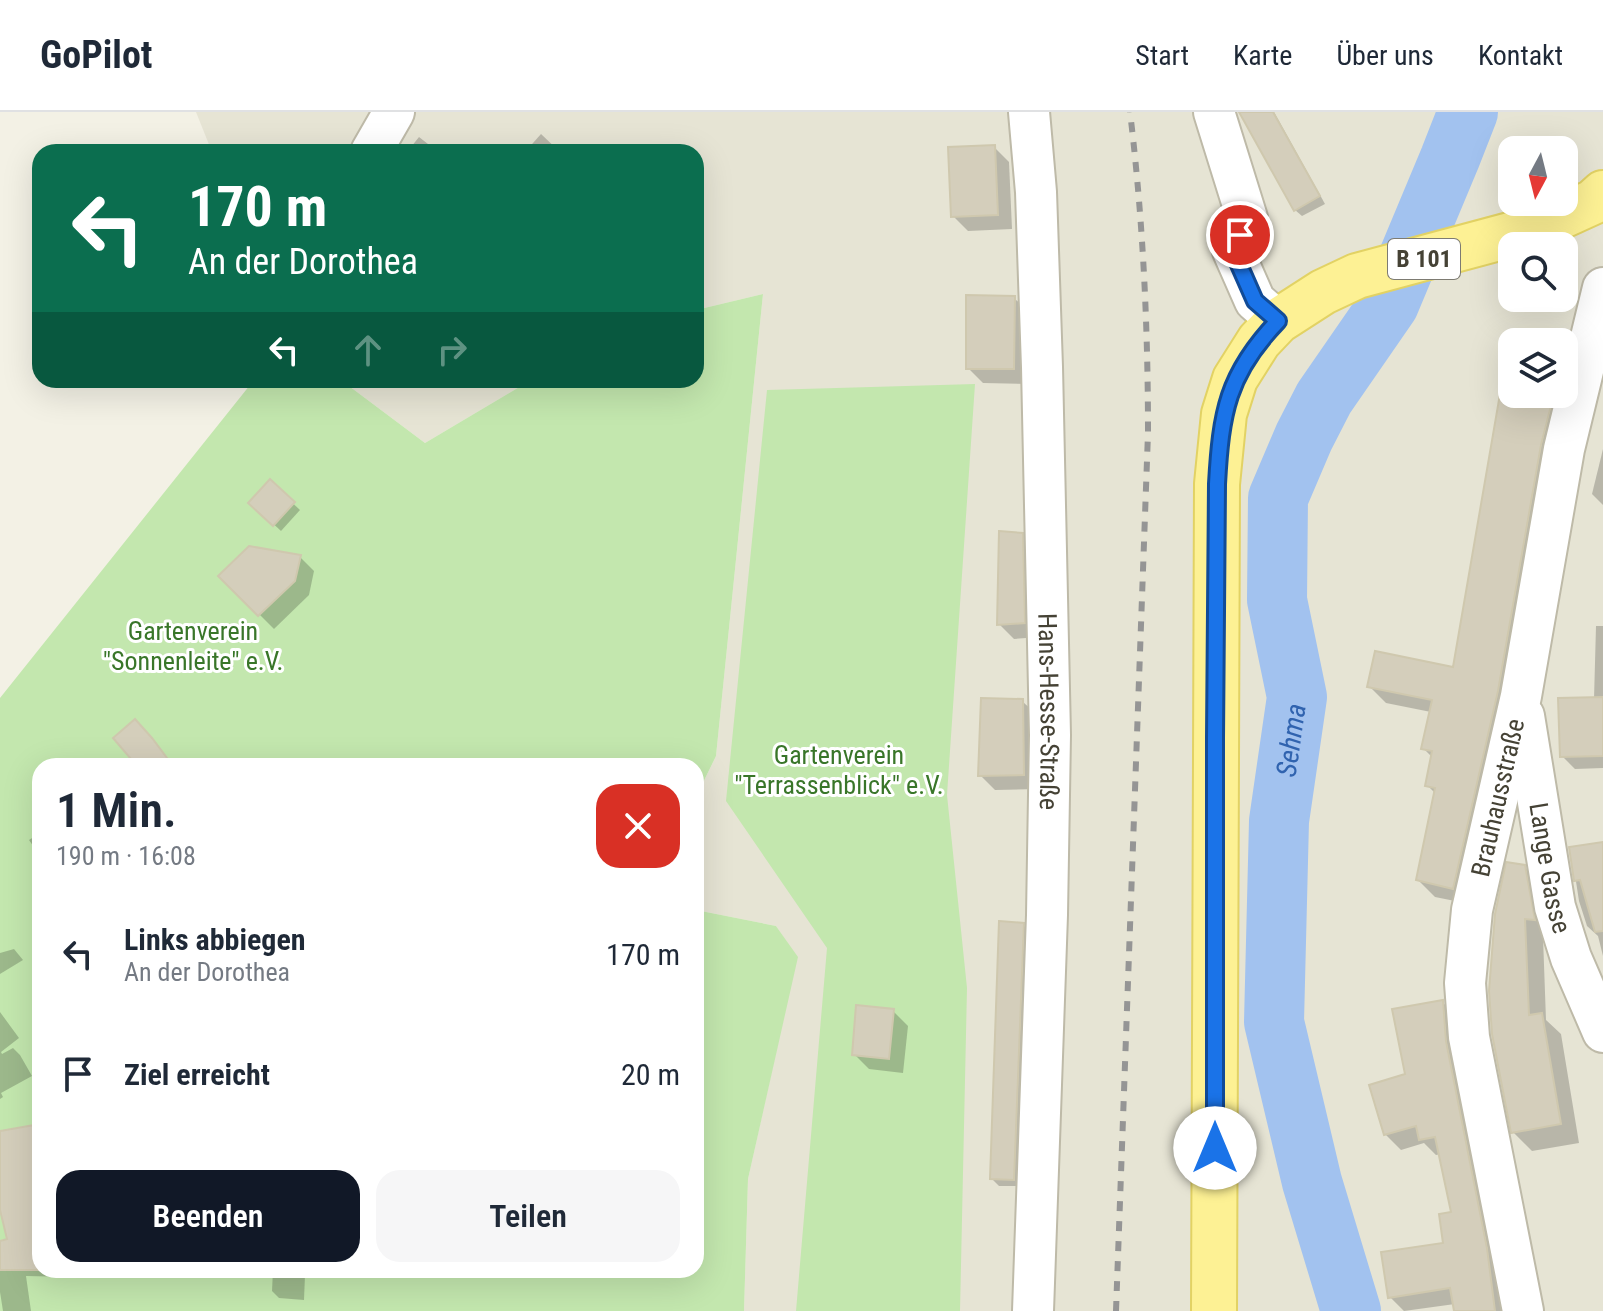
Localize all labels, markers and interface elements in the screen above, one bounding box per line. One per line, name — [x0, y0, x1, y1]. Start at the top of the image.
text: GoPilot — [40, 33, 152, 77]
text: Start — [1135, 39, 1189, 72]
text: Karte — [1233, 39, 1292, 72]
text: Über uns — [1336, 39, 1434, 72]
text: Kontakt — [1478, 39, 1563, 72]
north arrow — [1498, 136, 1578, 216]
map controls — [1498, 136, 1578, 408]
text: 170 m — [188, 174, 327, 240]
icon: left — [56, 176, 160, 280]
pin — [1206, 201, 1274, 269]
icon: arrive — [1218, 213, 1262, 257]
button: search — [1498, 232, 1578, 312]
road number: B 101 — [1388, 239, 1460, 279]
text: An der Dorothea — [188, 241, 418, 283]
icon: left — [262, 328, 306, 372]
icon: ahead — [346, 328, 390, 372]
icon: right — [430, 328, 474, 372]
button: layers — [1498, 328, 1578, 408]
street label: Hans-Hesse-Straße — [1032, 613, 1065, 810]
park label: Gartenverein "Sonnenleite" e.V. — [103, 616, 283, 676]
water label: Sehma — [1270, 701, 1313, 779]
street label: Brauhausstraße — [1465, 716, 1530, 880]
park label: Gartenverein "Terrassenblick" e.V. — [734, 740, 944, 800]
text: 1 Min. — [56, 782, 177, 839]
button: close — [596, 784, 680, 868]
street label: Lange Gasse — [1523, 800, 1577, 937]
text: 190 m · 16:08 — [56, 841, 196, 871]
text: Links abbiegen — [124, 922, 306, 957]
icon: left — [56, 932, 100, 976]
text: 170 m — [606, 937, 680, 972]
text: An der Dorothea — [124, 957, 290, 987]
icon: arrive — [56, 1052, 100, 1096]
text: Ziel erreicht — [124, 1057, 270, 1092]
text: 20 m — [621, 1057, 680, 1092]
position arrow — [1173, 1106, 1257, 1190]
button: Beenden — [56, 1170, 360, 1262]
button: Teilen — [376, 1170, 680, 1262]

